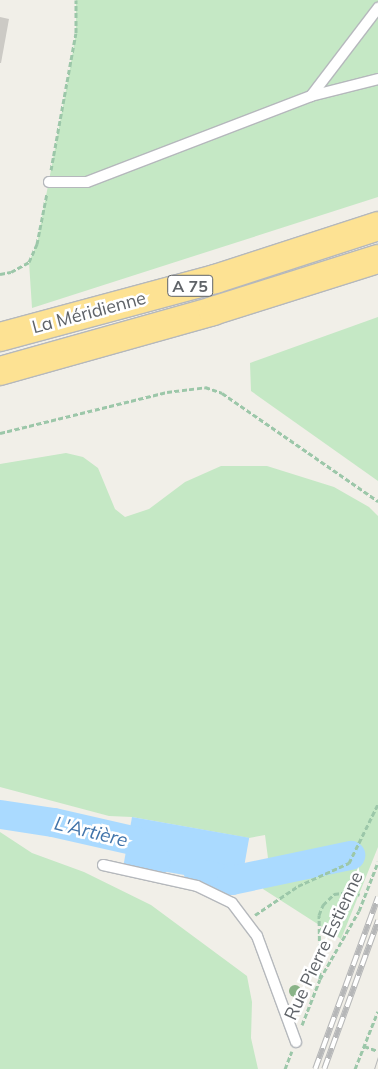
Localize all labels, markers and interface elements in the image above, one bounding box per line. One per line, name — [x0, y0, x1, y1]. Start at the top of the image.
road number: A 75 — [166, 272, 214, 300]
street label: La Méridienne — [30, 287, 148, 339]
water label: L'Artière — [52, 812, 130, 852]
street label: Rue Pierre Estienne — [280, 868, 368, 1024]

